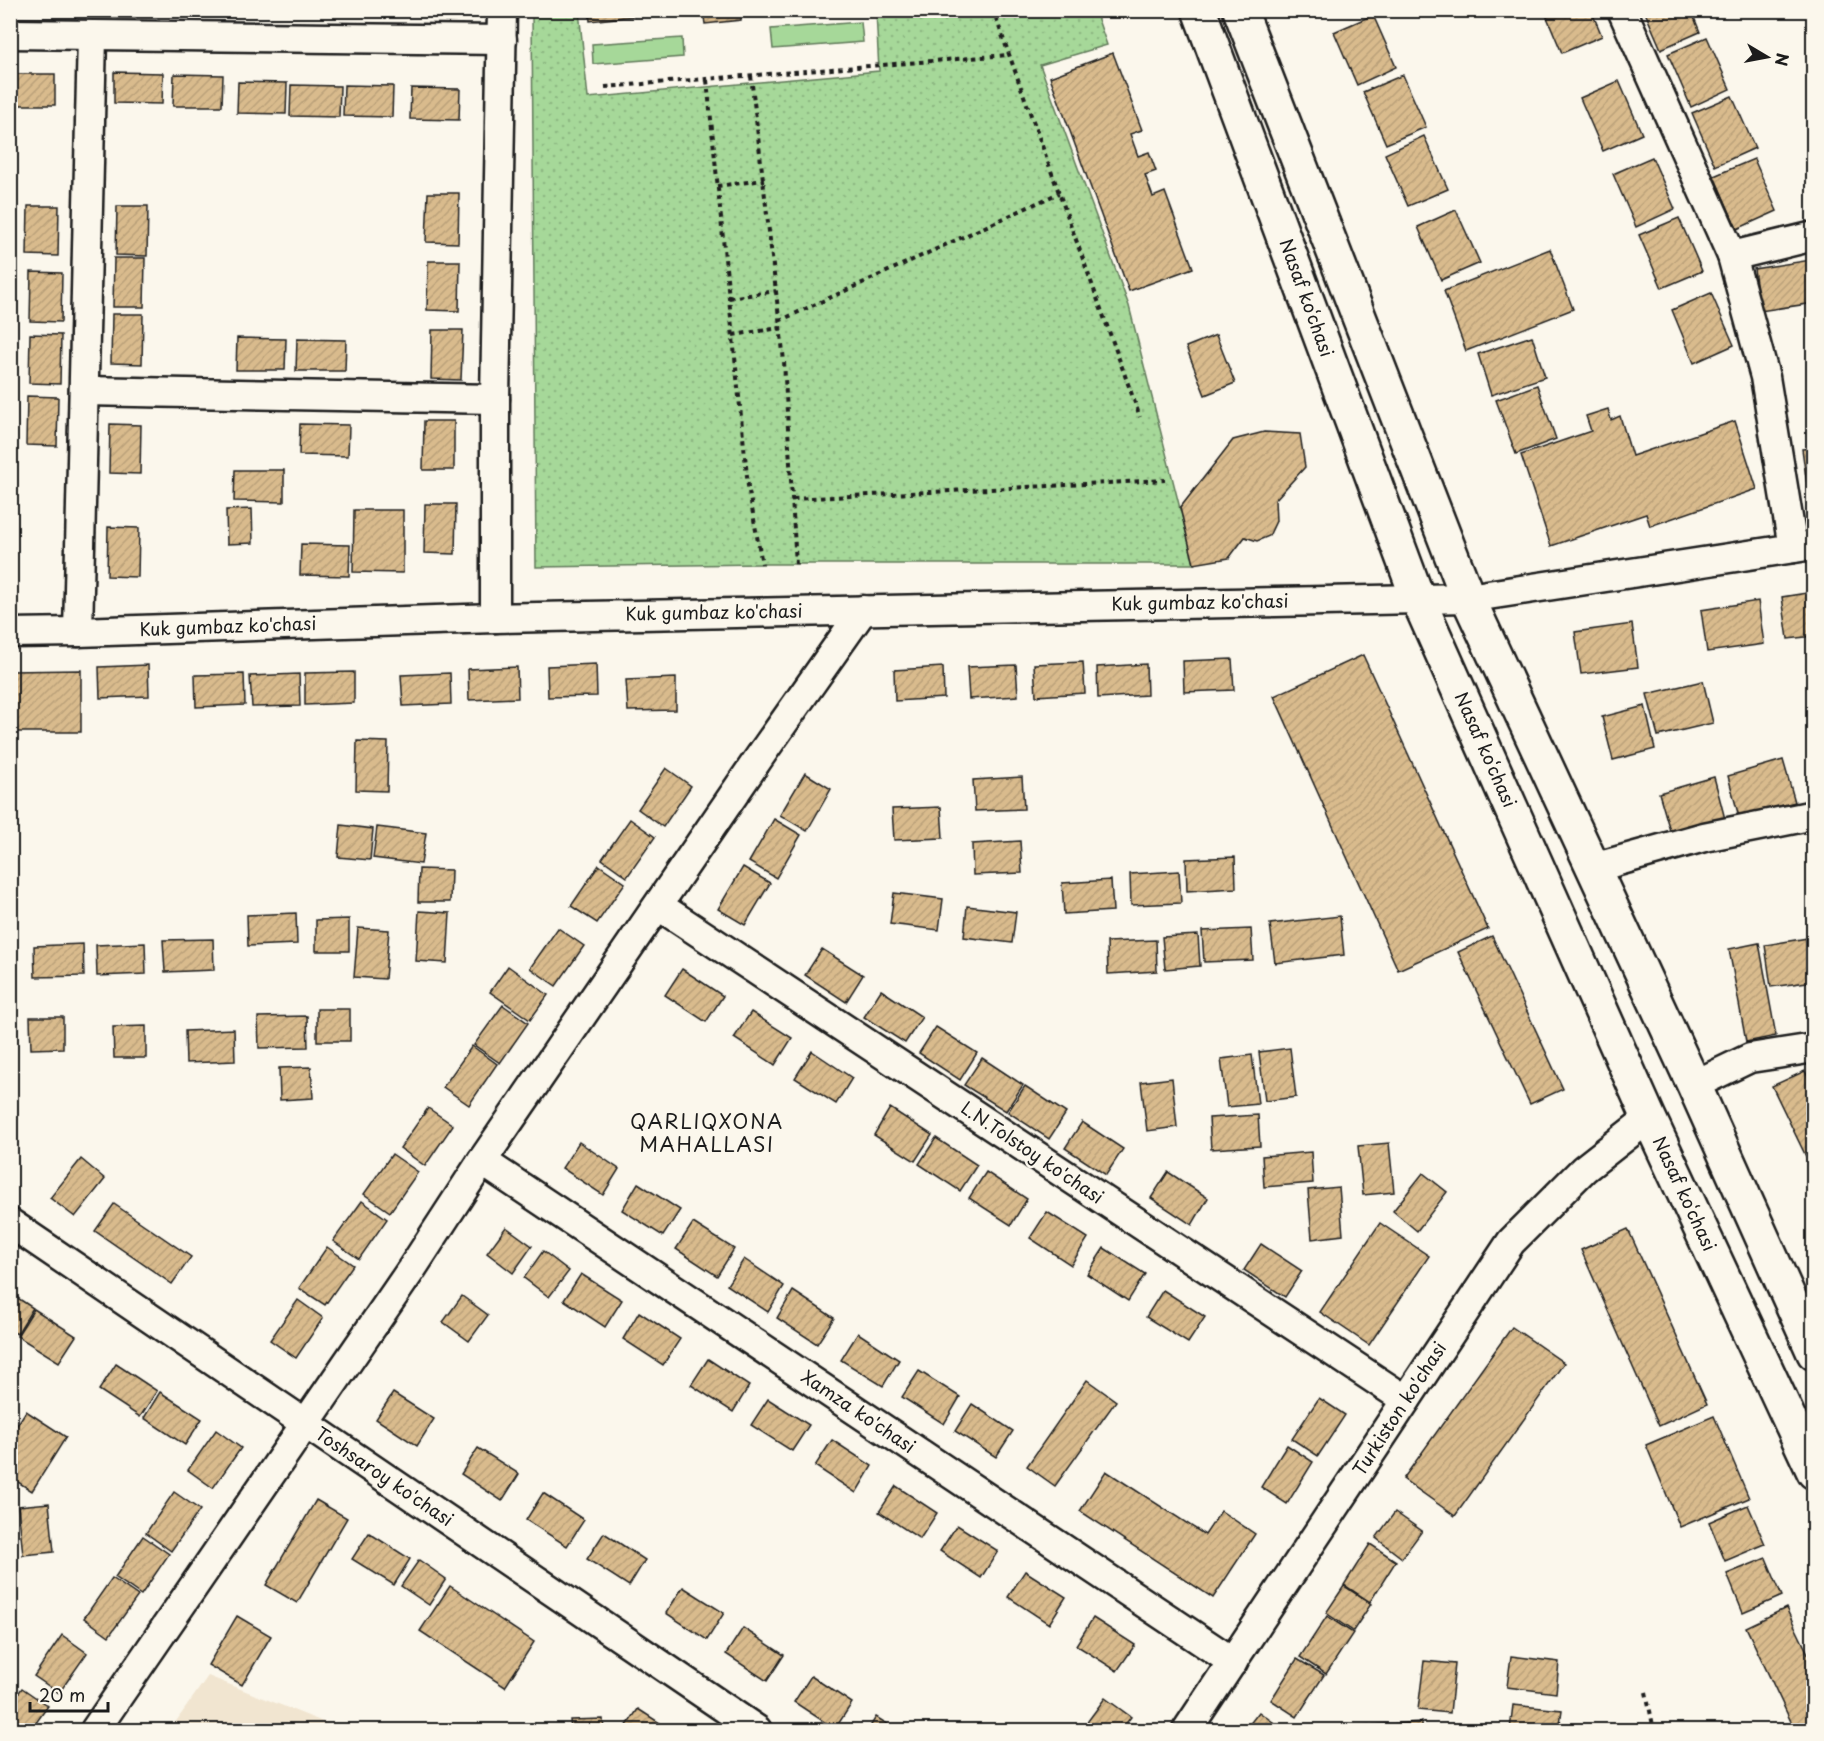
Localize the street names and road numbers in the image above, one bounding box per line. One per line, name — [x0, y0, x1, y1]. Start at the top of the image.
street label: Nasaf ko‘chasi — [1274, 235, 1341, 360]
street label: Kuk gumbaz ko'chasi — [1111, 586, 1289, 617]
street label: Kuk gumbaz ko'chasi — [625, 596, 803, 627]
street label: Kuk gumbaz ko'chasi — [139, 609, 317, 642]
street label: Nasaf ko‘chasi — [1449, 687, 1524, 812]
street label: L.N.Tolstoy ko'chasi — [956, 1094, 1110, 1210]
street label: Nasaf ko‘chasi — [1647, 1131, 1724, 1255]
street label: Turkiston ko'chasi — [1345, 1336, 1452, 1480]
street label: Xamza ko'chasi — [796, 1362, 921, 1459]
street label: Toshsaroy ko'chasi — [310, 1419, 459, 1532]

